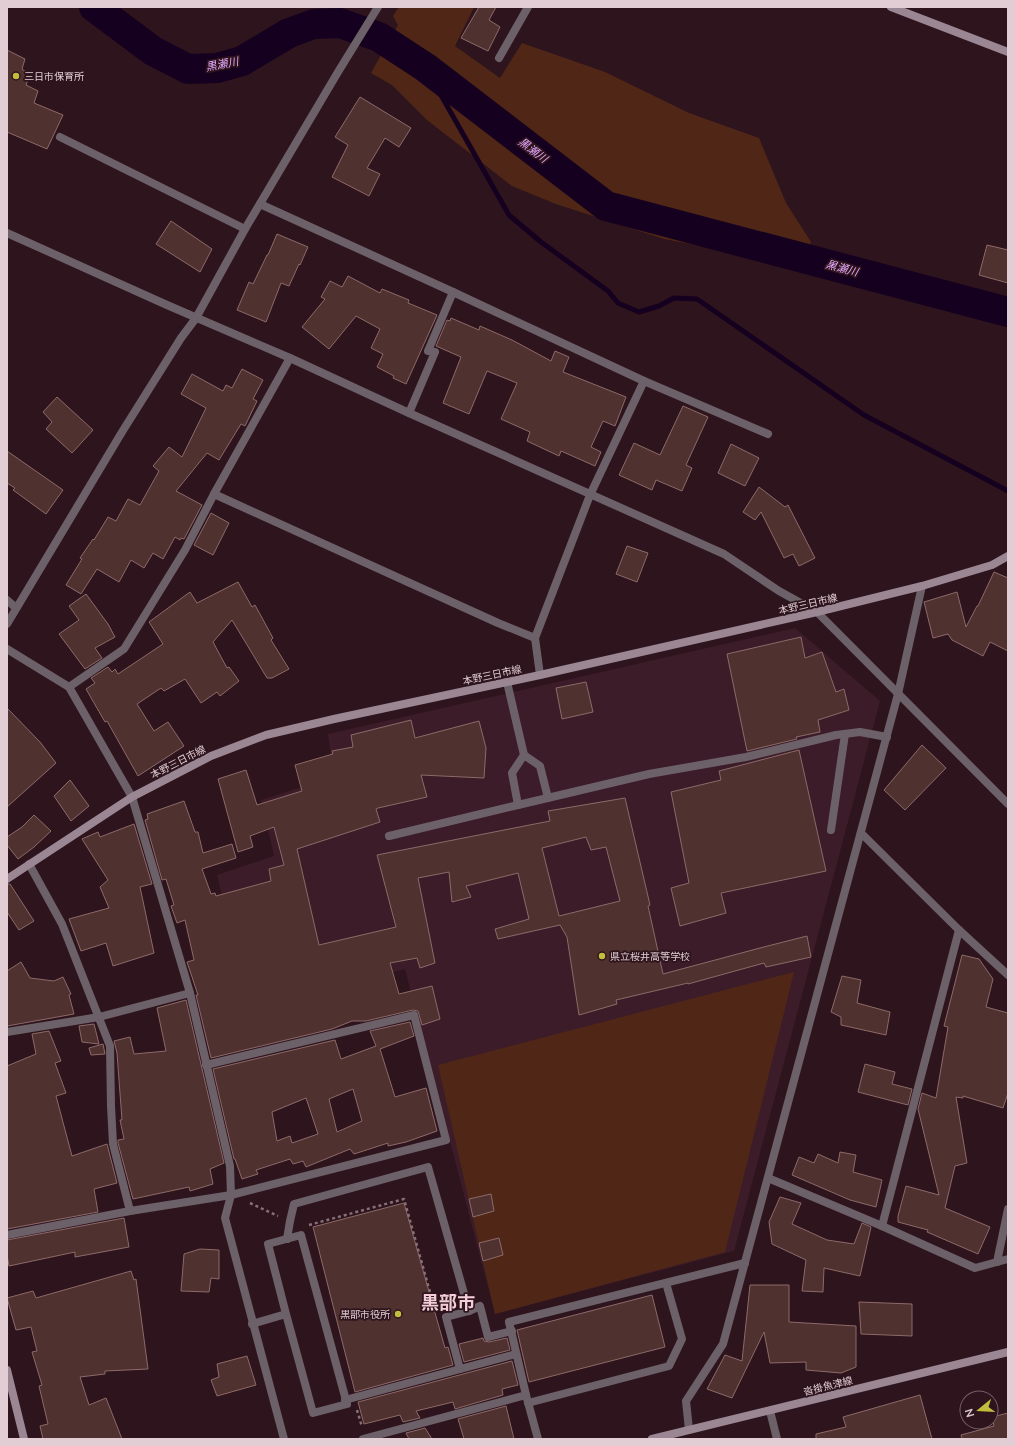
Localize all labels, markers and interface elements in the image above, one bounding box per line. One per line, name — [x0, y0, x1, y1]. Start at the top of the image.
water label: 黒瀬川 — [204, 54, 241, 74]
place label: 三日市保育所 — [24, 70, 84, 83]
marker: 三日市保育所 — [11, 71, 21, 81]
water label: 黒瀬川 — [516, 134, 551, 166]
water label: 黒瀬川 — [824, 257, 861, 279]
street label: 本野三日市線 — [777, 591, 839, 617]
street label: 本野三日市線 — [461, 662, 523, 688]
street label: 本野三日市線 — [148, 743, 208, 781]
place label: 県立桜井高等学校 — [610, 950, 690, 963]
marker: 県立桜井高等学校 — [597, 951, 607, 961]
district label: 黒部市 — [421, 1291, 475, 1314]
place label: 黒部市役所 — [340, 1308, 390, 1321]
marker: 黒部市役所 — [393, 1309, 403, 1319]
street label: 沓掛魚津線 — [802, 1374, 854, 1398]
north arrow — [959, 1390, 999, 1430]
text: N — [962, 1407, 977, 1419]

